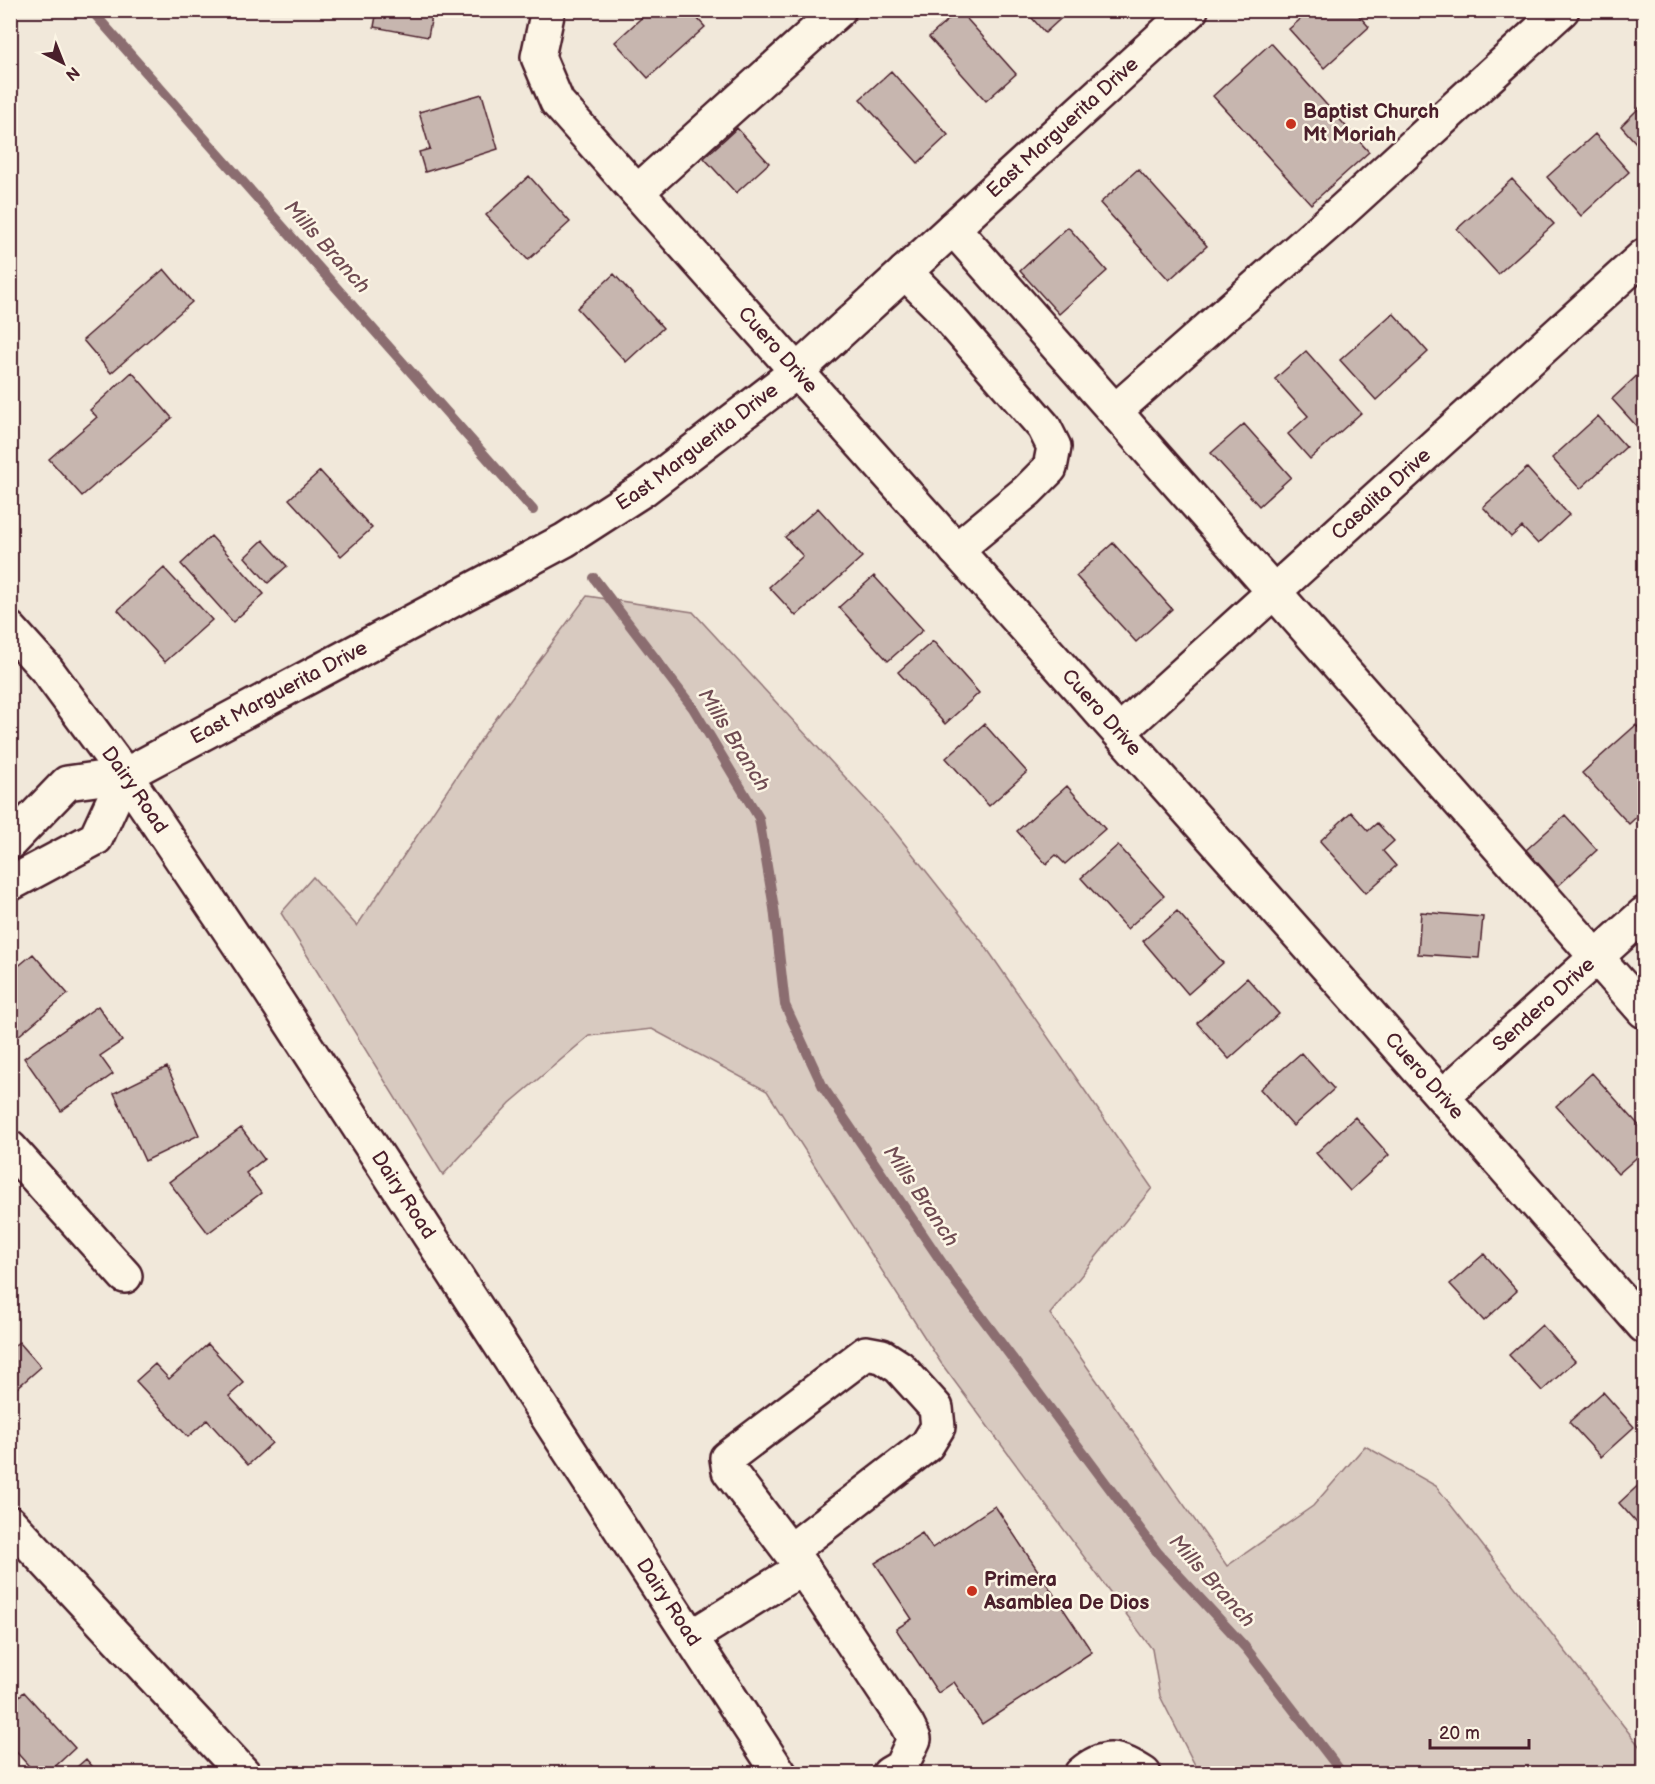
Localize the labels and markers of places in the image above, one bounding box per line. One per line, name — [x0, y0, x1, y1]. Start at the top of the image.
place label: Baptist Church Mt Moriah — [1303, 100, 1439, 147]
marker: Baptist Church Mt Moriah — [1284, 117, 1298, 131]
place label: Primera Asamblea De Dios — [983, 1568, 1149, 1615]
marker: Primera Asamblea De Dios — [965, 1584, 979, 1598]

